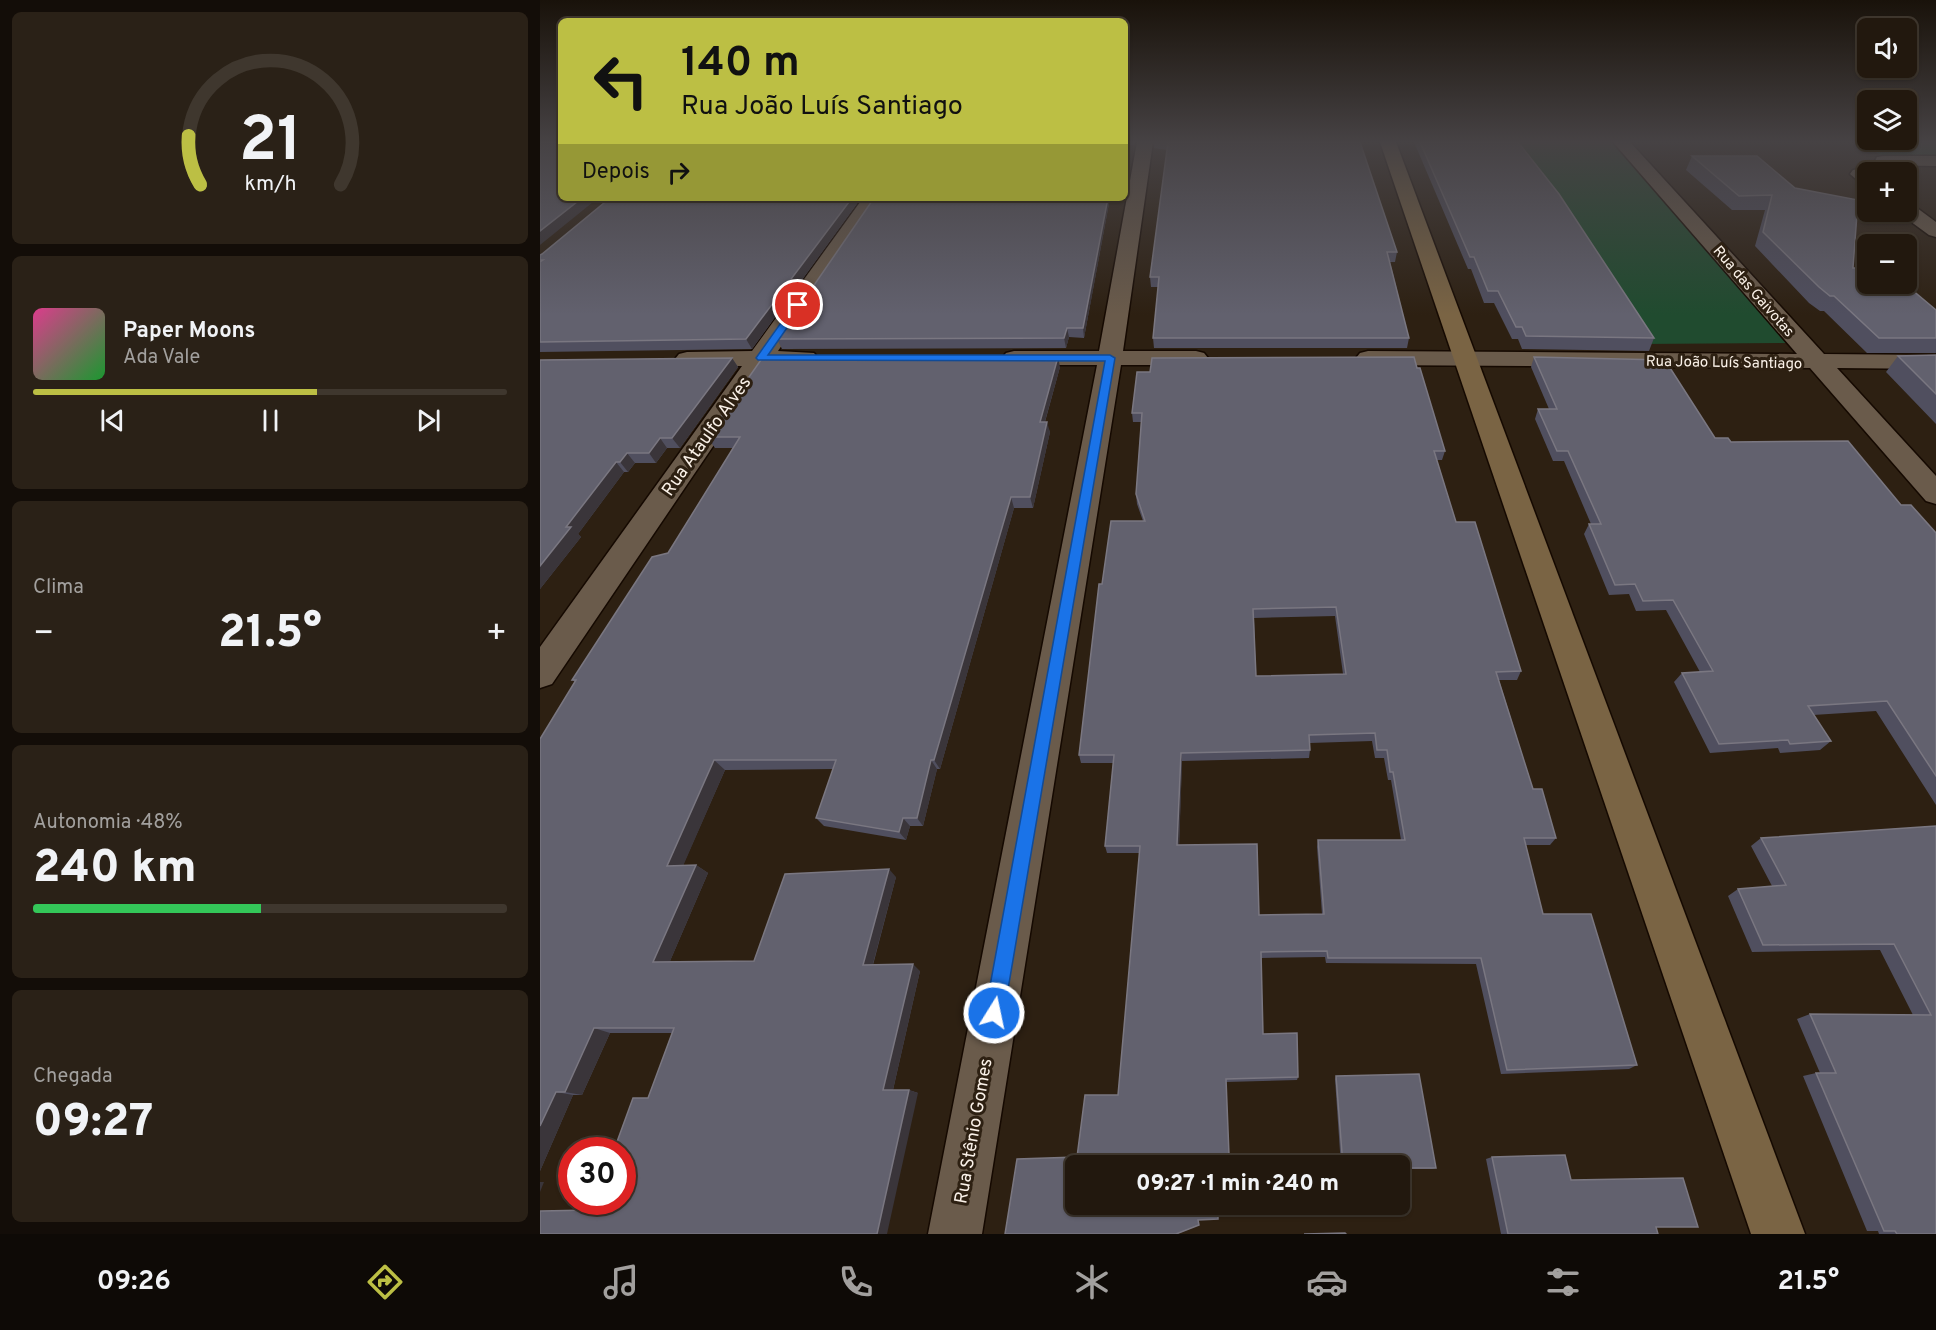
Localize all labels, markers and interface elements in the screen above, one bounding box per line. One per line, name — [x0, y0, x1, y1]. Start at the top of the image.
map controls — [1857, 18, 1917, 294]
button: sound — [1857, 18, 1917, 78]
text: 140 m — [681, 38, 800, 91]
icon: left — [582, 42, 660, 120]
text: Rua João Luís Santiago — [681, 90, 963, 124]
button: layers — [1857, 90, 1917, 150]
text: 21 — [238, 104, 302, 183]
icon: right — [662, 156, 695, 189]
text: Depois — [582, 159, 650, 186]
button: + — [1857, 162, 1917, 222]
text: km/h — [244, 172, 296, 199]
button: − — [1857, 234, 1917, 294]
street label: Rua das Gaivotas — [1708, 242, 1798, 342]
pin — [772, 279, 823, 330]
icon: arrive — [781, 288, 814, 321]
text: Paper Moons — [123, 318, 255, 345]
text: Ada Vale — [123, 345, 200, 371]
street label: Rua João Luís Santiago — [1646, 353, 1802, 374]
street label: Rua Ataulfo Alves — [657, 373, 757, 501]
icon: previous — [96, 404, 129, 437]
icon: pause — [254, 404, 287, 437]
icon: next — [412, 404, 445, 437]
text: Clima — [33, 575, 84, 601]
text: 21.5° — [218, 606, 322, 663]
text: − — [33, 614, 54, 656]
text: + — [486, 614, 507, 656]
text: Autonomia · 48% — [33, 810, 183, 836]
text: 240 km — [33, 841, 197, 898]
position arrow — [962, 981, 1026, 1045]
street label: Rua Stênio Gomes — [950, 1057, 999, 1206]
text: Chegada — [33, 1064, 113, 1090]
text: 09:27 — [33, 1095, 153, 1152]
speed limit sign: 30 — [558, 1137, 636, 1215]
text: 09:27 · 1 min · 240 m — [1136, 1171, 1339, 1198]
icon: directions — [364, 1261, 406, 1303]
icon: music — [600, 1261, 642, 1303]
icon: phone — [835, 1261, 877, 1303]
icon: climate — [1071, 1261, 1113, 1303]
icon: car — [1306, 1261, 1348, 1303]
icon: filters — [1542, 1261, 1584, 1303]
text: 09:26 — [97, 1265, 171, 1299]
text: 21.5° — [1778, 1265, 1839, 1299]

